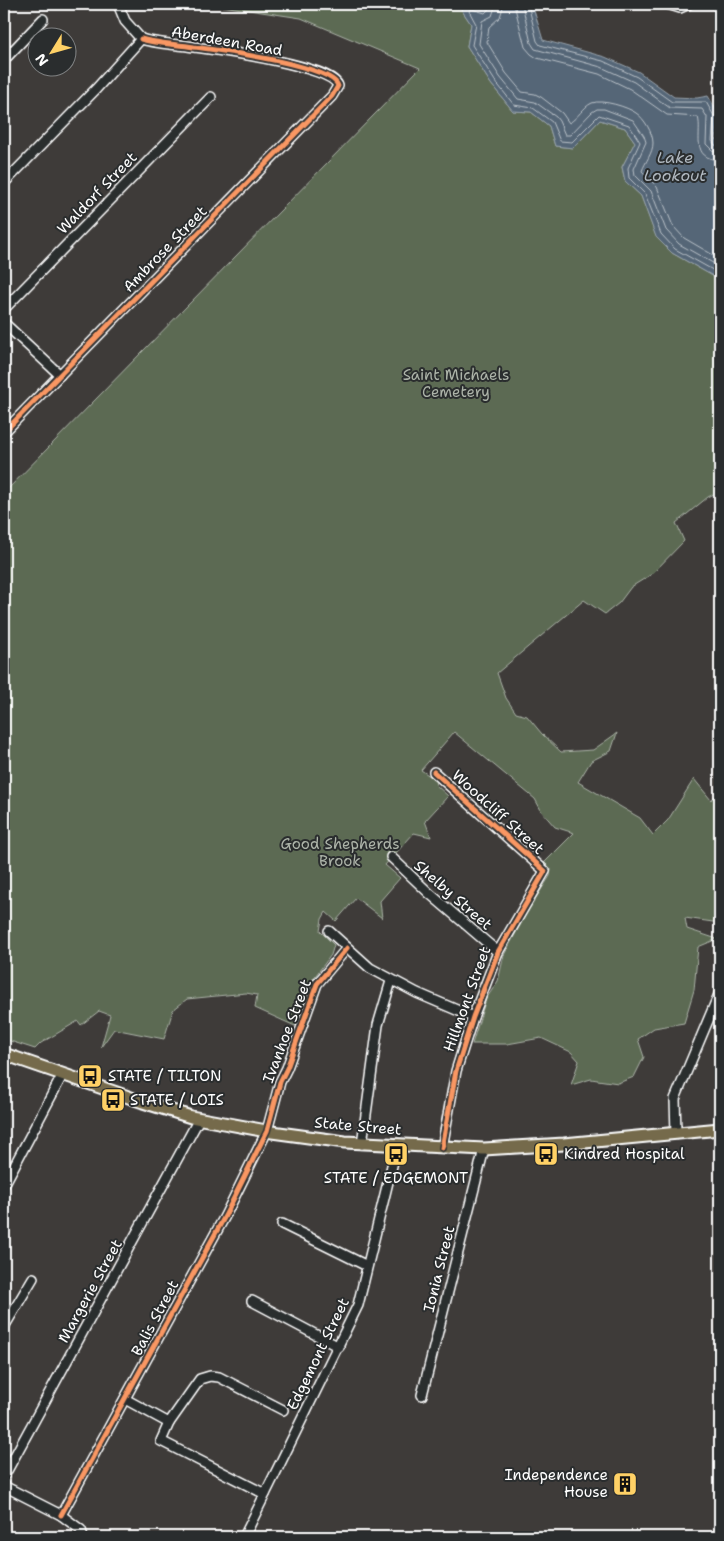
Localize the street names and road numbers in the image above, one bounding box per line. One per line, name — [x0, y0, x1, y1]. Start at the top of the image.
street label: Aberdeen Road — [170, 21, 285, 61]
street label: Waldorf Street — [53, 148, 141, 238]
street label: Ambrose Street — [119, 202, 211, 296]
street label: Woodcliff Street — [448, 765, 548, 859]
street label: Shelby Street — [410, 856, 496, 934]
street label: Hillmont Street — [439, 944, 495, 1054]
street label: Ivanhoe Street — [258, 976, 316, 1086]
street label: State Street — [314, 1112, 402, 1140]
street label: Ionia Street — [419, 1224, 459, 1314]
street label: Margerie Street — [53, 1236, 127, 1346]
street label: Balis Street — [127, 1277, 183, 1359]
street label: Edgemont Street — [282, 1295, 354, 1413]

